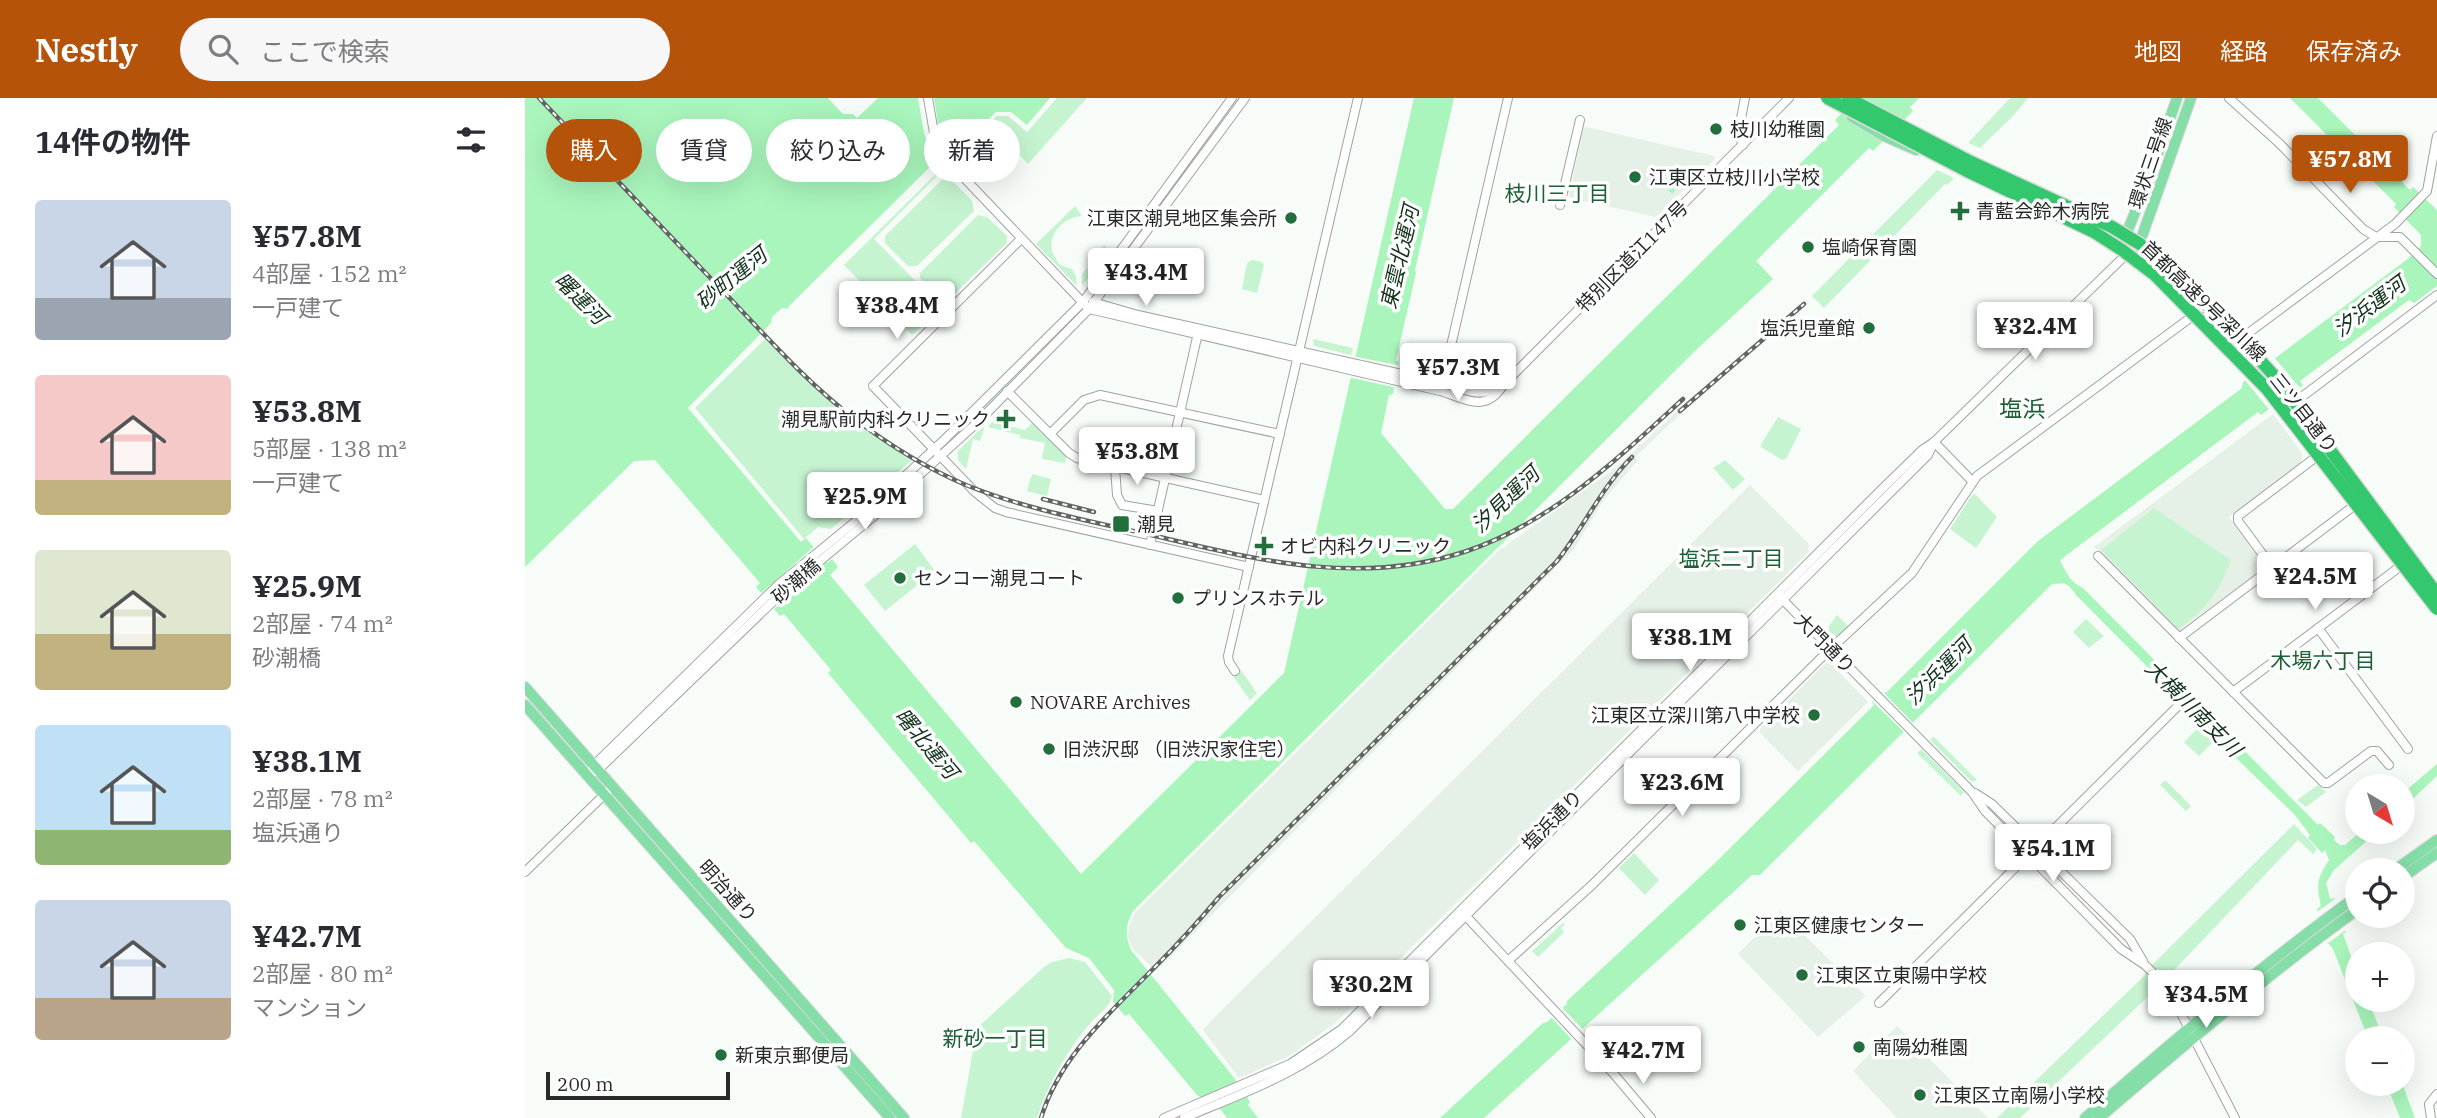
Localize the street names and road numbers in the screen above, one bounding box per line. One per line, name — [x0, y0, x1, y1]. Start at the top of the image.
street label: 環状三号線 — [2123, 114, 2177, 212]
street label: 特別区道江147号 — [1571, 195, 1693, 317]
street label: 首都高速9号深川線 — [2137, 236, 2271, 366]
street label: 三ツ目通り — [2265, 368, 2343, 458]
street label: 砂潮橋 — [767, 553, 825, 609]
street label: 大門通り — [1790, 608, 1860, 678]
street label: 塩浜通り — [1517, 785, 1587, 855]
street label: 明治通り — [694, 855, 762, 927]

